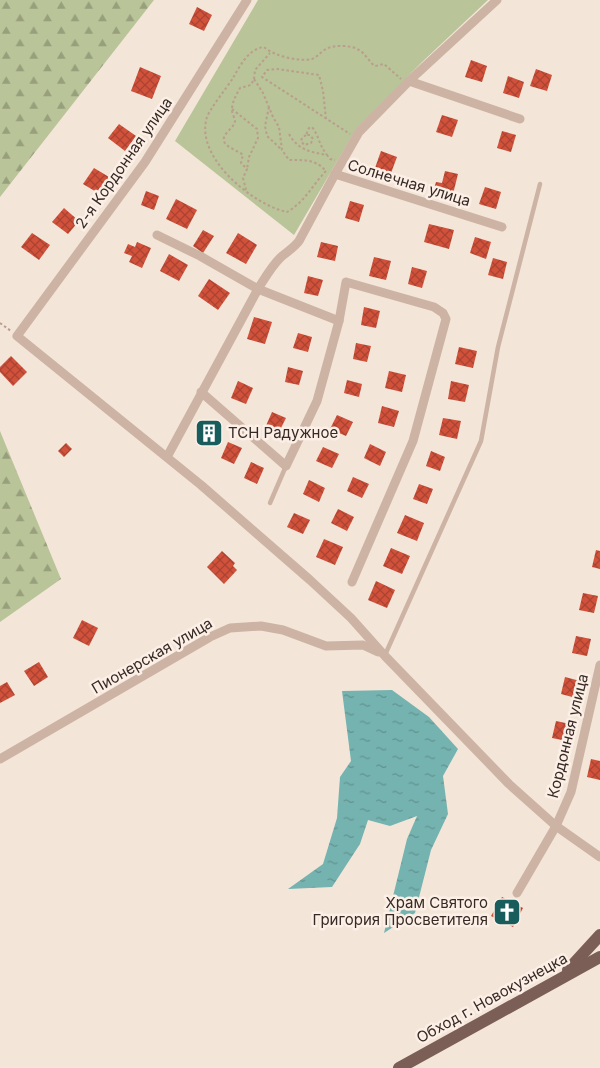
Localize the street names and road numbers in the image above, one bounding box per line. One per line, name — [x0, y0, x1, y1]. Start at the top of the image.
street label: 2-я Кордонная улица — [71, 93, 176, 232]
street label: Солнечная улица — [345, 155, 473, 210]
street label: Пионерская улица — [88, 613, 215, 698]
street label: Кордонная улица — [543, 672, 592, 800]
street label: Обход г. Новокузнецка — [413, 948, 570, 1047]

